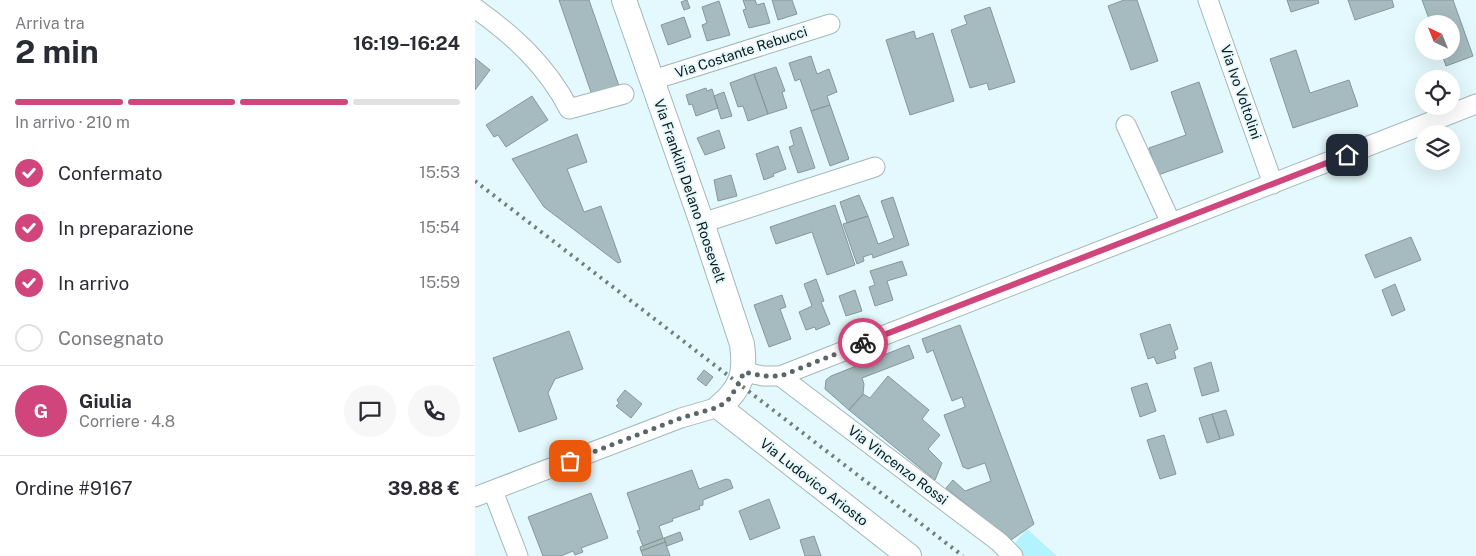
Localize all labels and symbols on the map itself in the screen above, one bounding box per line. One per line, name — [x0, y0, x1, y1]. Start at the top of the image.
north arrow — [1415, 15, 1460, 60]
street label: Via Costante Rebucci — [673, 23, 809, 81]
street label: Via Ivo Voltolini — [1217, 43, 1265, 141]
street label: Via Franklin Delano Roosevelt — [651, 97, 729, 285]
pin — [1326, 134, 1368, 176]
courier — [838, 318, 888, 368]
street label: Via Vincenzo Rossi — [845, 422, 951, 508]
street label: Via Ludovico Ariosto — [757, 435, 871, 529]
pin — [549, 440, 591, 482]

